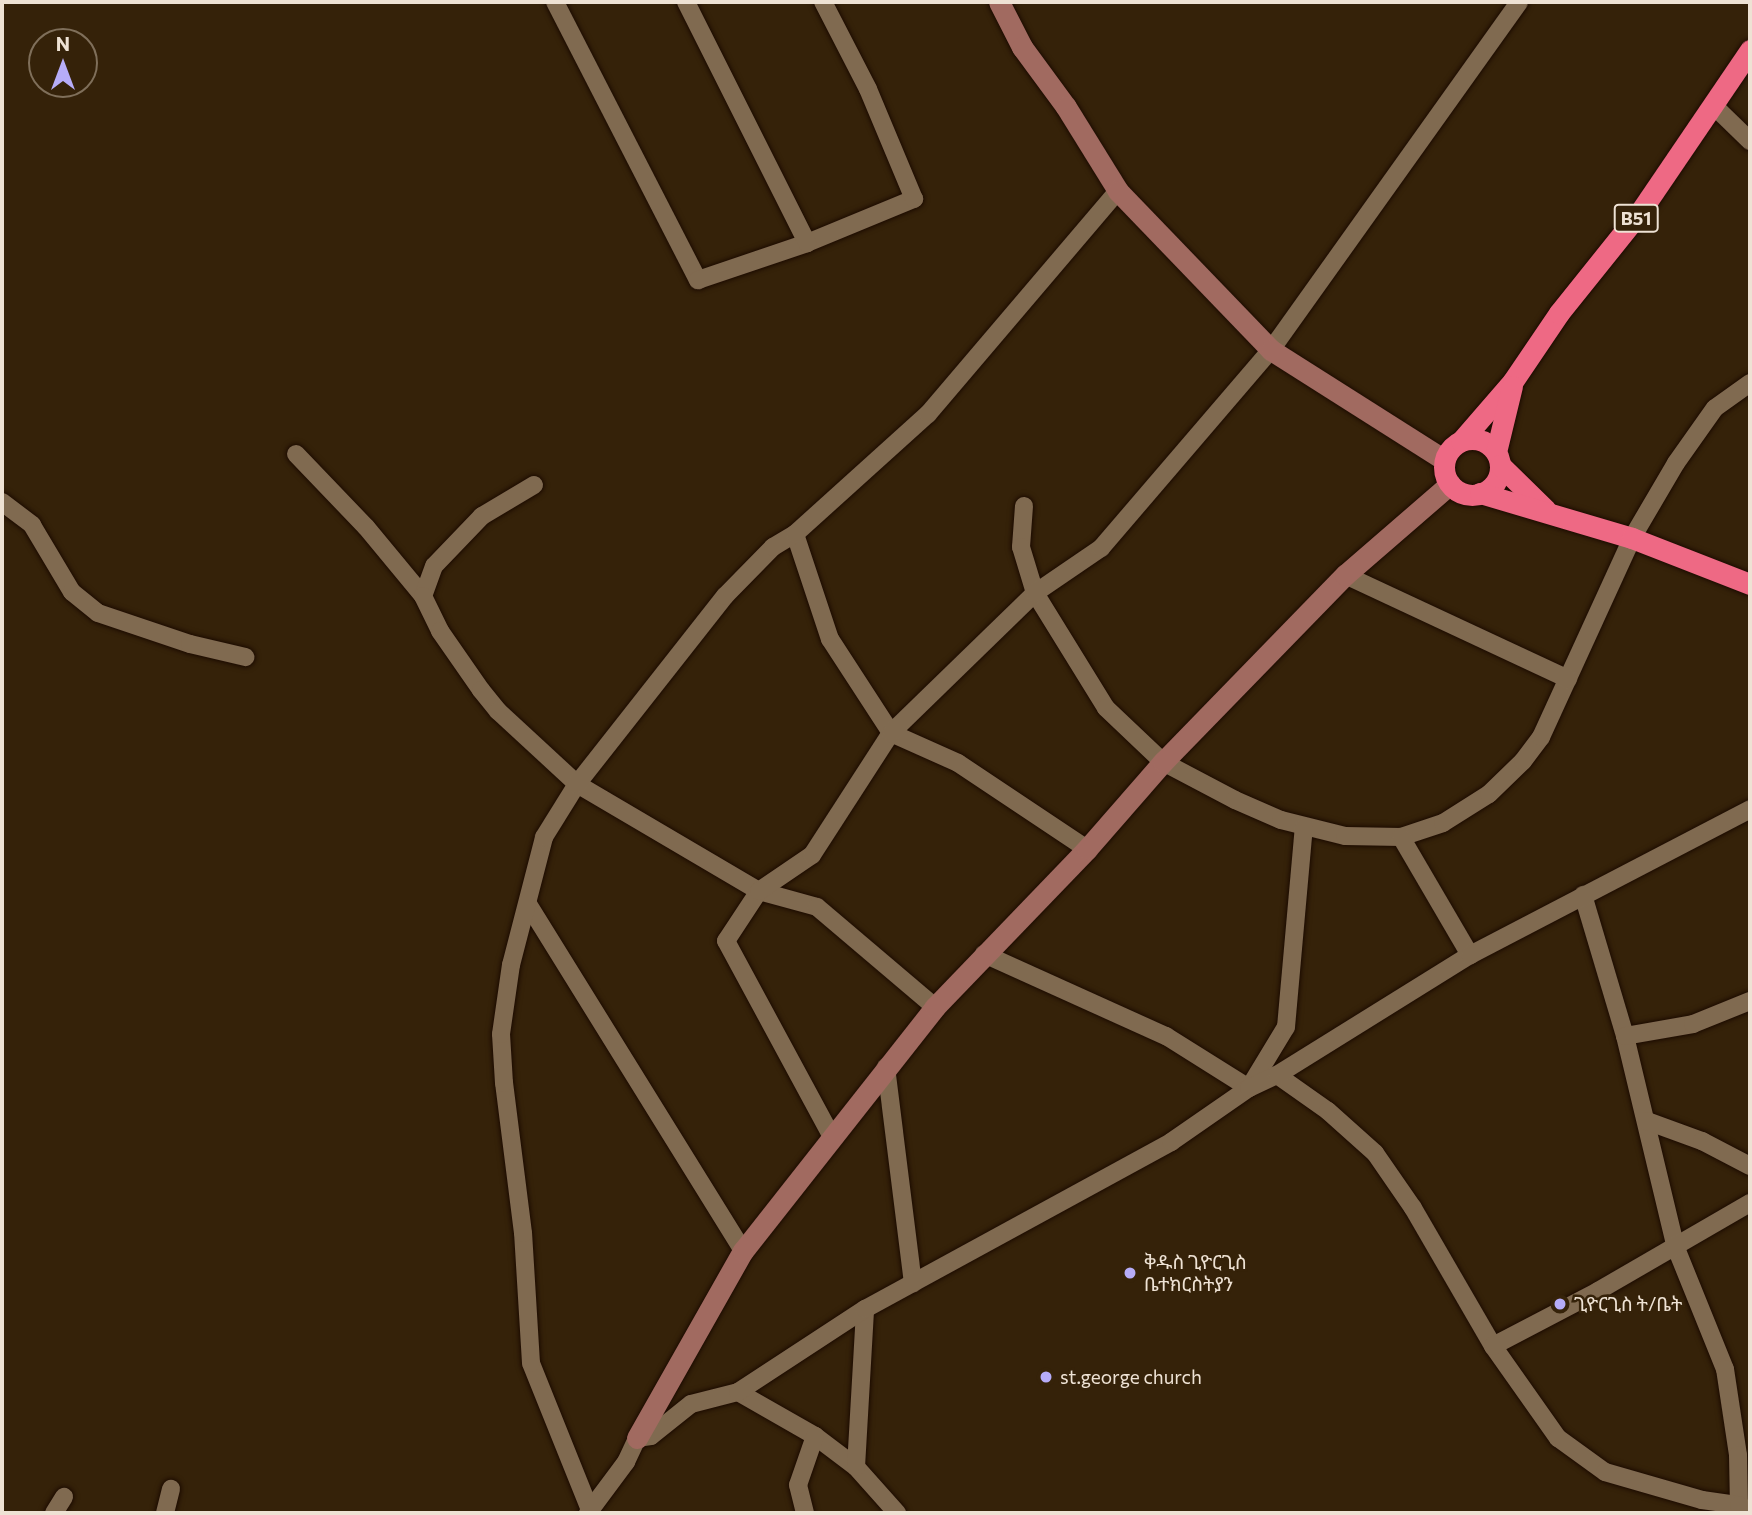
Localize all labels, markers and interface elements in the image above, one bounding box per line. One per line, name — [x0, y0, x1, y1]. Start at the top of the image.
north arrow — [28, 28, 98, 98]
text: N — [56, 32, 70, 55]
road number: B51 — [1613, 204, 1659, 232]
place label: ቅዱስ ጊዮርጊስ ቤተክርስትያን — [1144, 1251, 1247, 1295]
marker: ቅዱስ ጊዮርጊስ ቤተክርስትያን — [1122, 1265, 1138, 1281]
place label: ጊዮርጊስ ት/ቤት — [1574, 1293, 1682, 1315]
marker: ጊዮርጊስ ት/ቤት — [1552, 1296, 1568, 1312]
place label: st.george church — [1060, 1366, 1202, 1388]
marker: st.george church — [1038, 1369, 1054, 1385]

